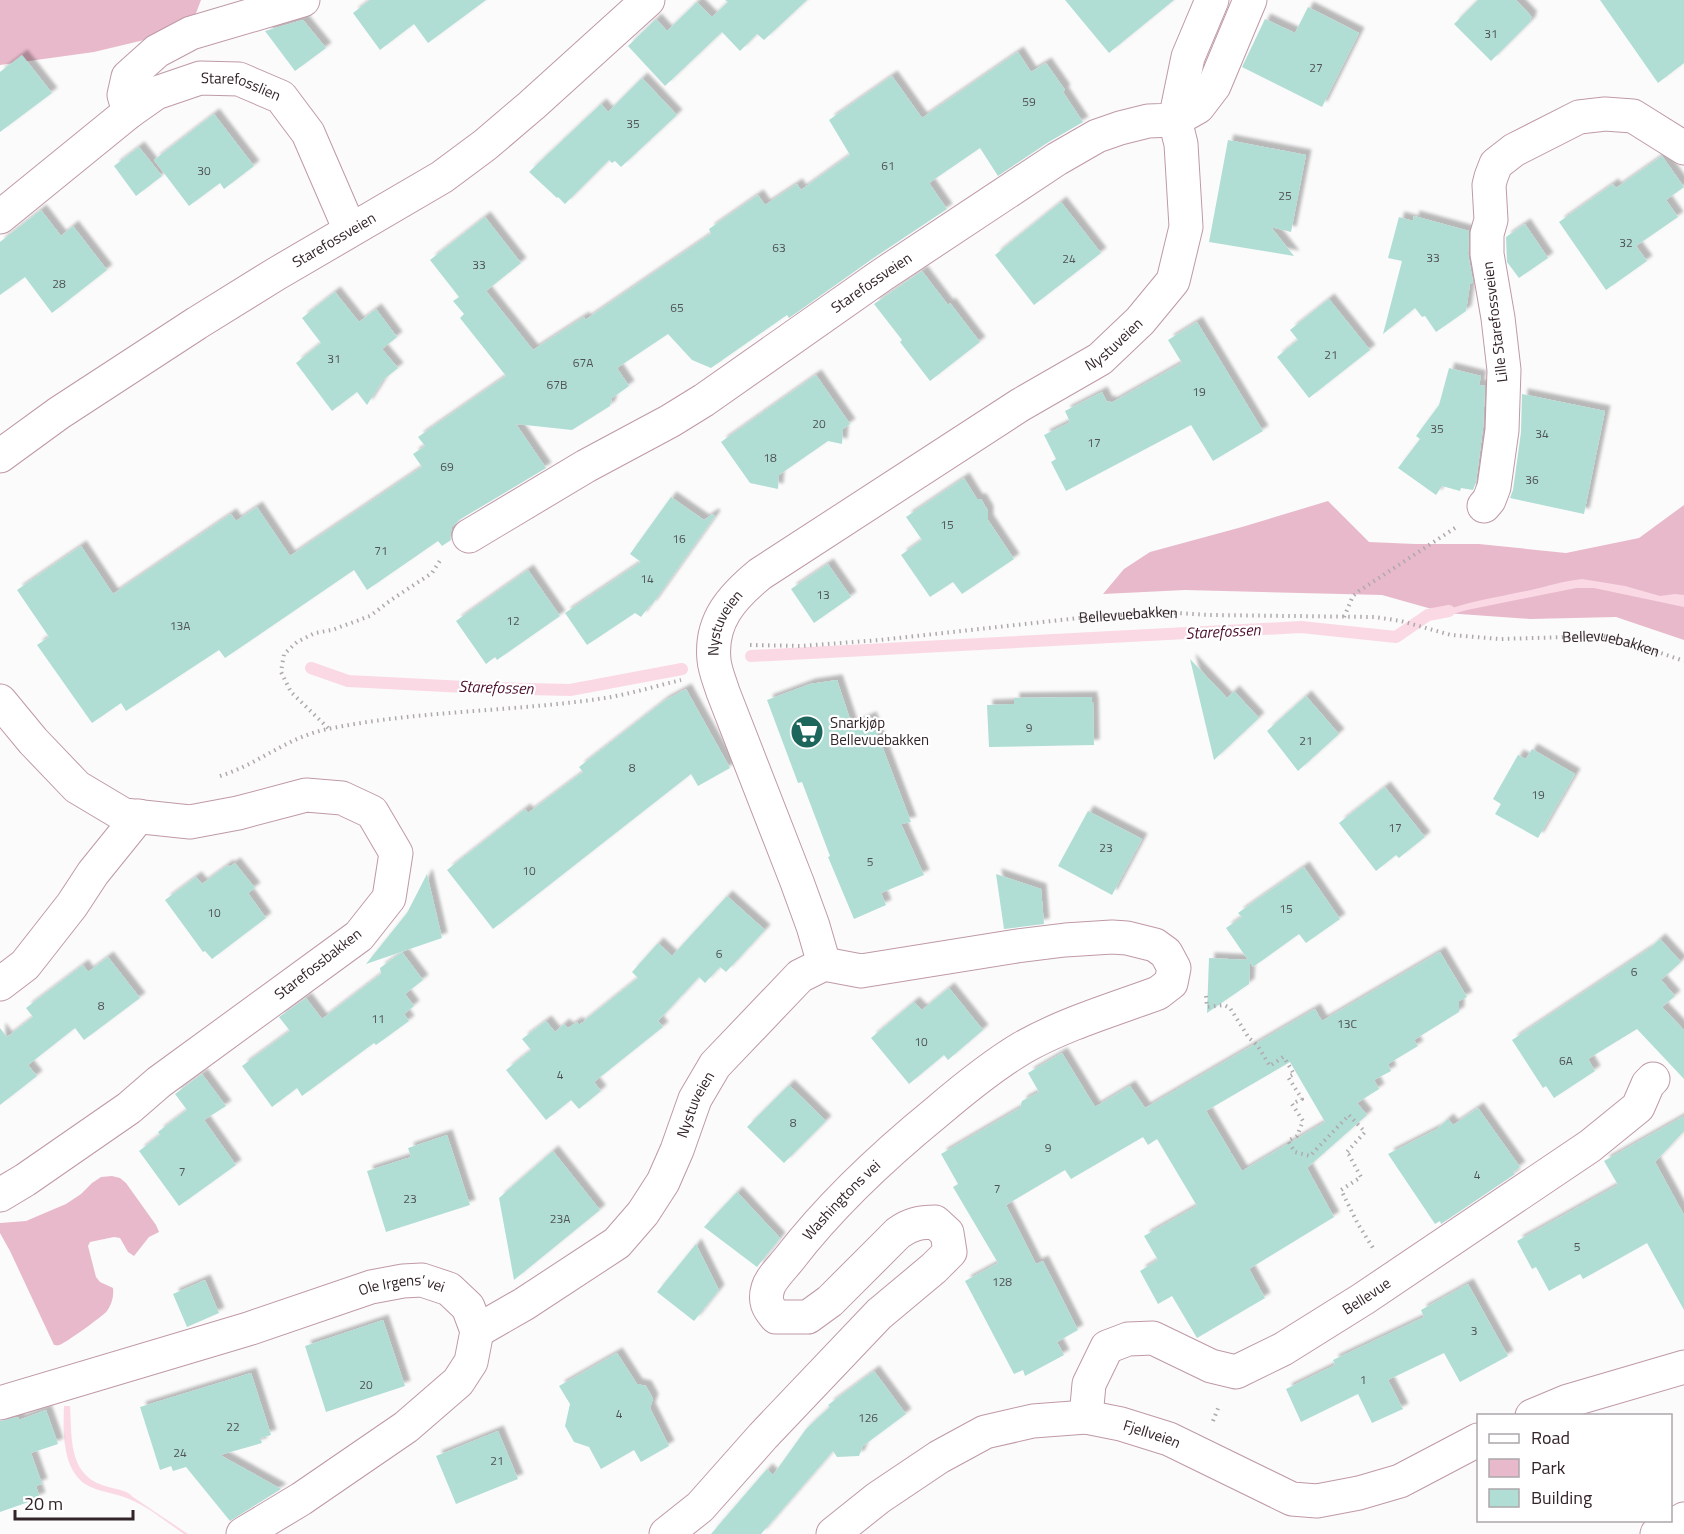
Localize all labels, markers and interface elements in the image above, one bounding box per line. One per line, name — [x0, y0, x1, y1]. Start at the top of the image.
house number: 31 — [1484, 24, 1498, 43]
house number: 27 — [1309, 58, 1323, 77]
street label: Starefosslien — [201, 66, 285, 107]
house number: 59 — [1022, 92, 1036, 111]
house number: 35 — [626, 114, 640, 133]
house number: 61 — [881, 156, 895, 175]
house number: 30 — [197, 161, 211, 180]
house number: 25 — [1278, 186, 1292, 205]
street label: Starefossveien — [288, 206, 380, 273]
house number: 32 — [1619, 233, 1633, 252]
house number: 63 — [772, 238, 786, 257]
street label: Starefossveien — [826, 246, 916, 318]
house number: 33 — [1426, 248, 1440, 267]
house number: 24 — [1062, 249, 1076, 268]
house number: 33 — [472, 255, 486, 274]
street label: Lille Starefossveien — [1476, 260, 1513, 384]
house number: 28 — [52, 274, 66, 293]
house number: 65 — [670, 298, 684, 317]
street label: Nystuveien — [1080, 312, 1148, 376]
house number: 21 — [1324, 345, 1338, 364]
house number: 31 — [327, 349, 341, 368]
house number: 67A — [573, 353, 593, 372]
house number: 67B — [547, 375, 567, 394]
house number: 19 — [1192, 382, 1206, 401]
house number: 20 — [812, 414, 826, 433]
house number: 35 — [1430, 419, 1444, 438]
house number: 34 — [1535, 424, 1549, 443]
house number: 17 — [1087, 433, 1101, 452]
house number: 18 — [763, 448, 777, 467]
house number: 69 — [440, 457, 454, 476]
house number: 36 — [1525, 470, 1539, 489]
house number: 15 — [940, 515, 954, 534]
house number: 16 — [672, 529, 686, 548]
house number: 71 — [374, 541, 388, 560]
house number: 14 — [640, 569, 654, 588]
street label: Nystuveien — [702, 584, 748, 656]
house number: 13 — [816, 585, 830, 604]
street label: Bellevuebakken — [1078, 600, 1179, 629]
house number: 12 — [506, 611, 520, 630]
house number: 13A — [170, 616, 190, 635]
water label: Starefossen — [1185, 617, 1262, 645]
street label: Bellevuebakken — [1562, 624, 1663, 663]
water label: Starefossen — [458, 674, 535, 700]
place label: Snarkjøp Bellevuebakken — [830, 711, 929, 751]
supermarket icon: Snarkjøp Bellevuebakken — [789, 714, 825, 750]
house number: 9 — [1026, 718, 1033, 737]
house number: 21 — [1299, 731, 1313, 750]
house number: 8 — [629, 758, 636, 777]
house number: 19 — [1531, 785, 1545, 804]
house number: 17 — [1388, 818, 1402, 837]
house number: 23 — [1099, 838, 1113, 857]
house number: 5 — [867, 852, 874, 871]
house number: 10 — [522, 861, 536, 880]
house number: 15 — [1279, 899, 1293, 918]
house number: 10 — [207, 903, 221, 922]
street label: Starefossbakken — [269, 922, 366, 1005]
house number: 6 — [716, 944, 723, 963]
house number: 6 — [1631, 962, 1638, 981]
house number: 8 — [98, 996, 105, 1015]
house number: 11 — [371, 1009, 385, 1028]
house number: 13C — [1337, 1014, 1357, 1033]
house number: 10 — [914, 1032, 928, 1051]
house number: 6A — [1559, 1051, 1573, 1070]
house number: 4 — [557, 1065, 564, 1084]
street label: Nystuveien — [670, 1067, 720, 1141]
house number: 8 — [790, 1113, 797, 1132]
house number: 9 — [1045, 1138, 1052, 1157]
street label: Washingtons vei — [797, 1154, 885, 1245]
house number: 7 — [179, 1162, 185, 1181]
house number: 4 — [1474, 1165, 1481, 1184]
house number: 7 — [994, 1179, 1000, 1198]
house number: 23 — [403, 1189, 417, 1208]
house number: 23A — [550, 1209, 570, 1228]
house number: 5 — [1574, 1237, 1581, 1256]
street label: Ole Irgens' vei — [355, 1268, 448, 1302]
street label: Bellevue — [1338, 1271, 1395, 1320]
house number: 128 — [992, 1272, 1012, 1291]
house number: 3 — [1471, 1321, 1477, 1340]
house number: 1 — [1360, 1370, 1366, 1389]
house number: 20 — [359, 1375, 373, 1394]
house number: 4 — [616, 1404, 623, 1423]
house number: 126 — [858, 1408, 878, 1427]
street label: Fjellveien — [1120, 1413, 1185, 1454]
legend — [1477, 1414, 1672, 1522]
house number: 22 — [226, 1417, 240, 1436]
text: Road — [1531, 1424, 1570, 1451]
house number: 24 — [173, 1443, 187, 1462]
house number: 21 — [490, 1451, 504, 1470]
text: Park — [1531, 1454, 1566, 1481]
scale bar — [15, 1483, 134, 1521]
text: Building — [1531, 1484, 1592, 1511]
text: 20 m — [24, 1490, 63, 1517]

